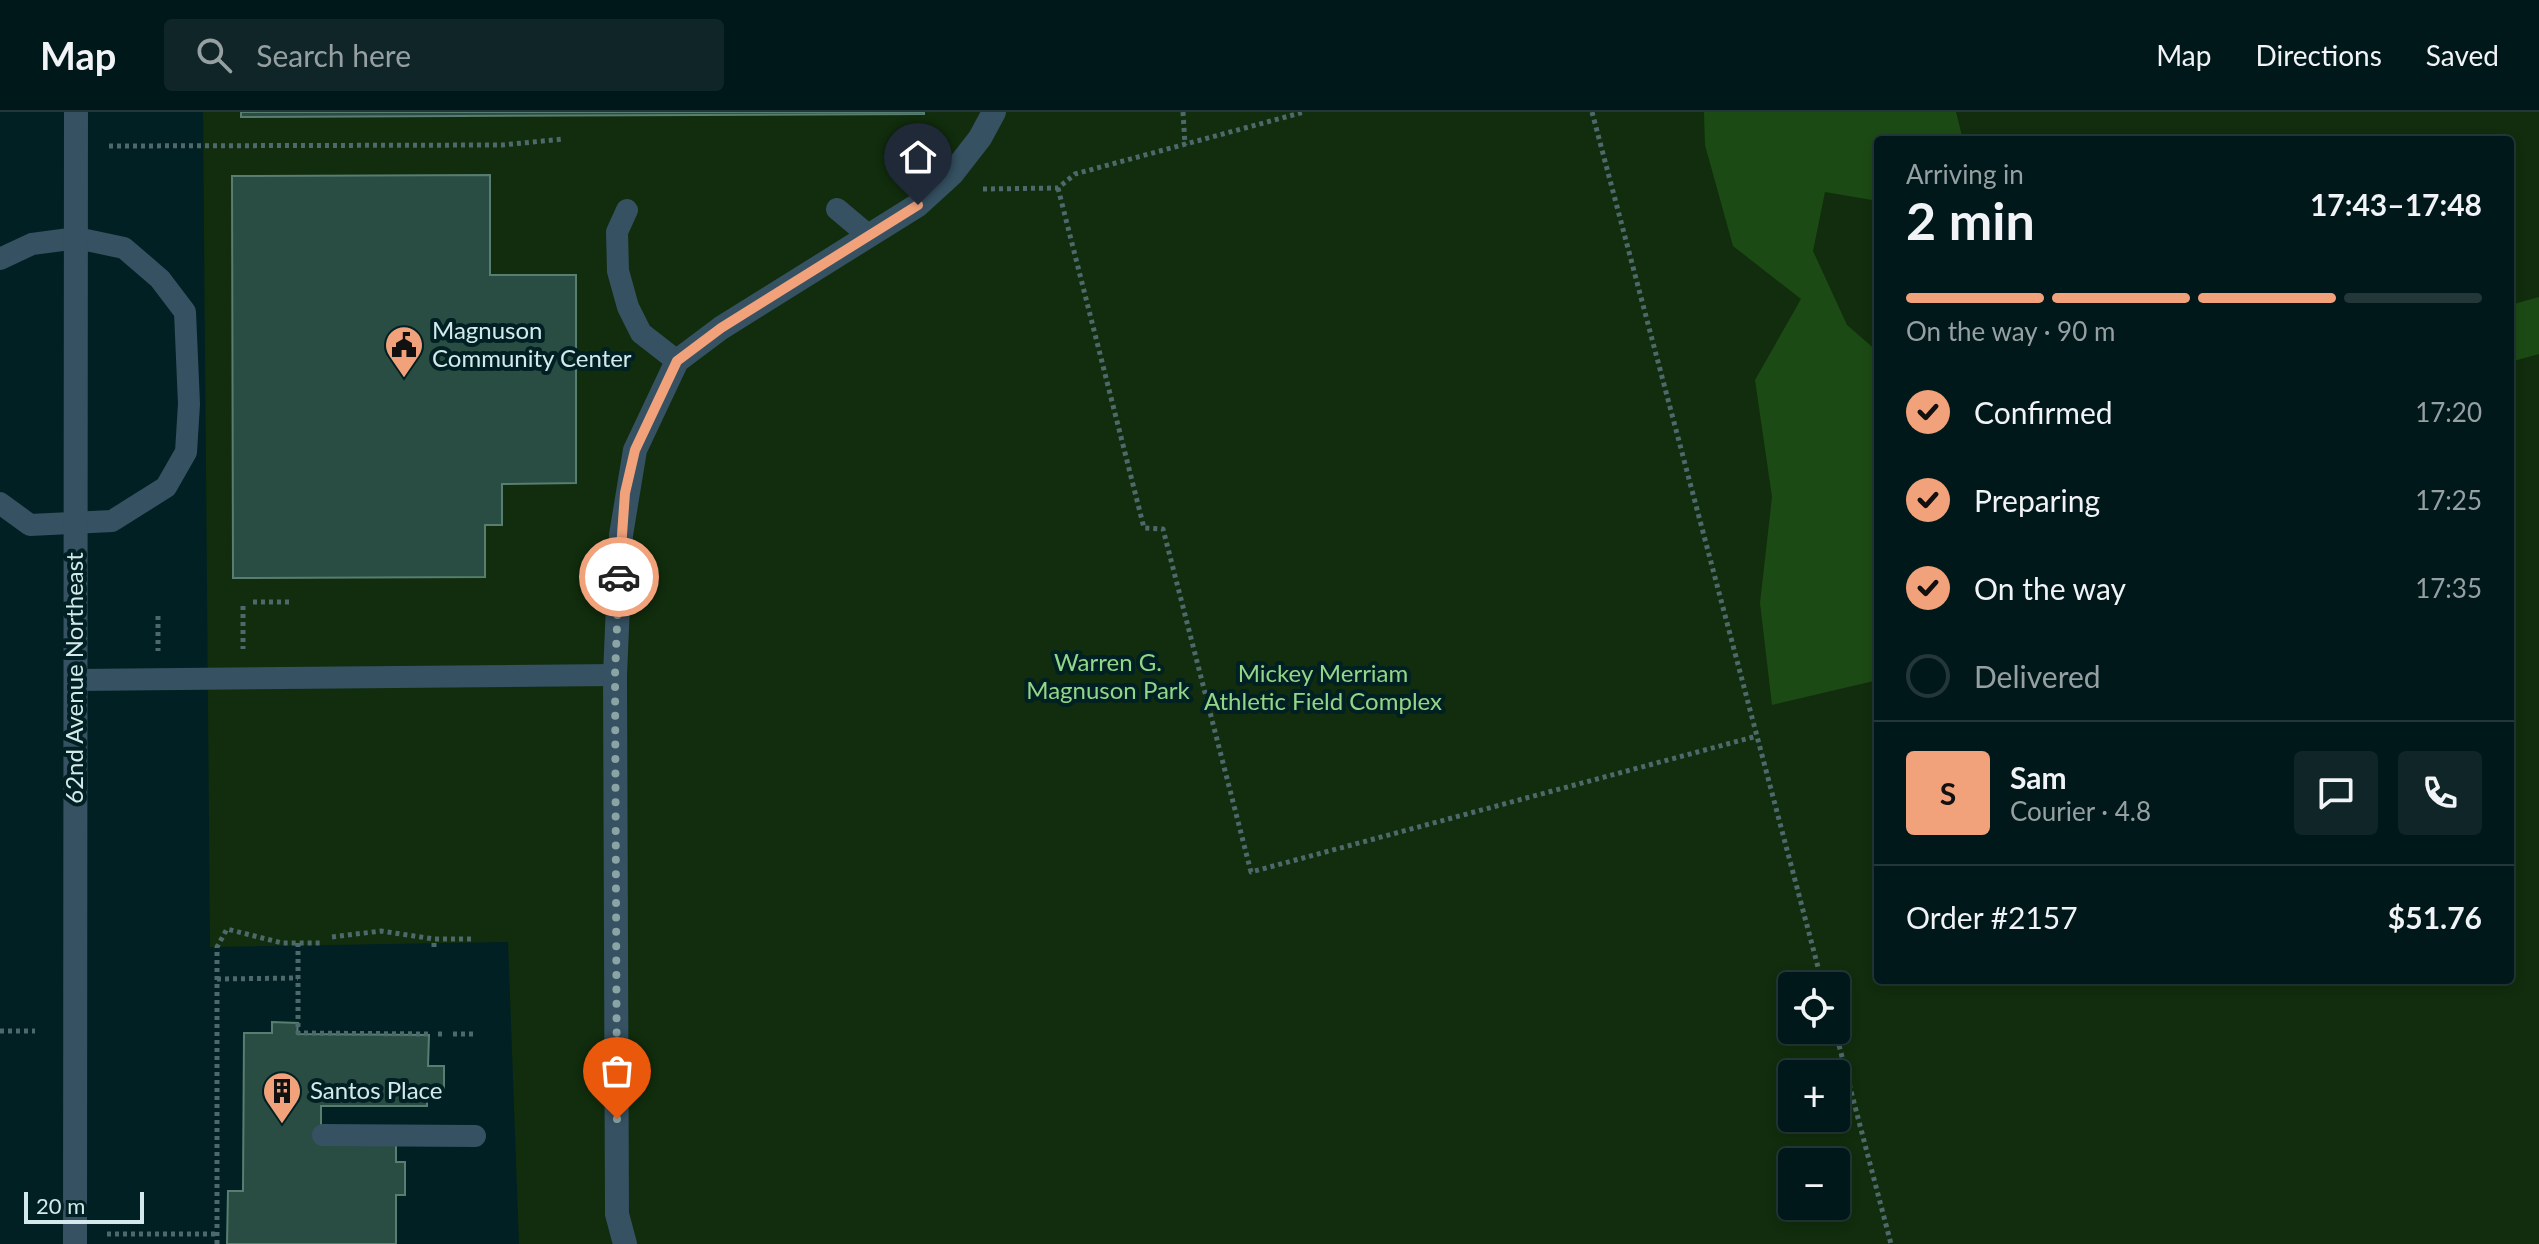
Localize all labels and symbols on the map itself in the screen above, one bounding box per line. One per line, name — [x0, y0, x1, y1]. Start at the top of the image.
pin — [884, 123, 952, 205]
place label: Magnuson Community Center — [432, 315, 632, 372]
public building icon: Magnuson Community Center — [383, 324, 425, 379]
courier — [579, 537, 659, 617]
street label: 62nd Avenue Northeast — [59, 552, 88, 804]
park label: Warren G. Magnuson Park — [1026, 647, 1191, 704]
park label: Mickey Merriam Athletic Field Complex — [1204, 658, 1442, 715]
pin — [583, 1037, 651, 1119]
building icon: Santos Place — [261, 1070, 303, 1125]
place label: Santos Place — [310, 1075, 443, 1104]
scale bar — [24, 1188, 144, 1224]

